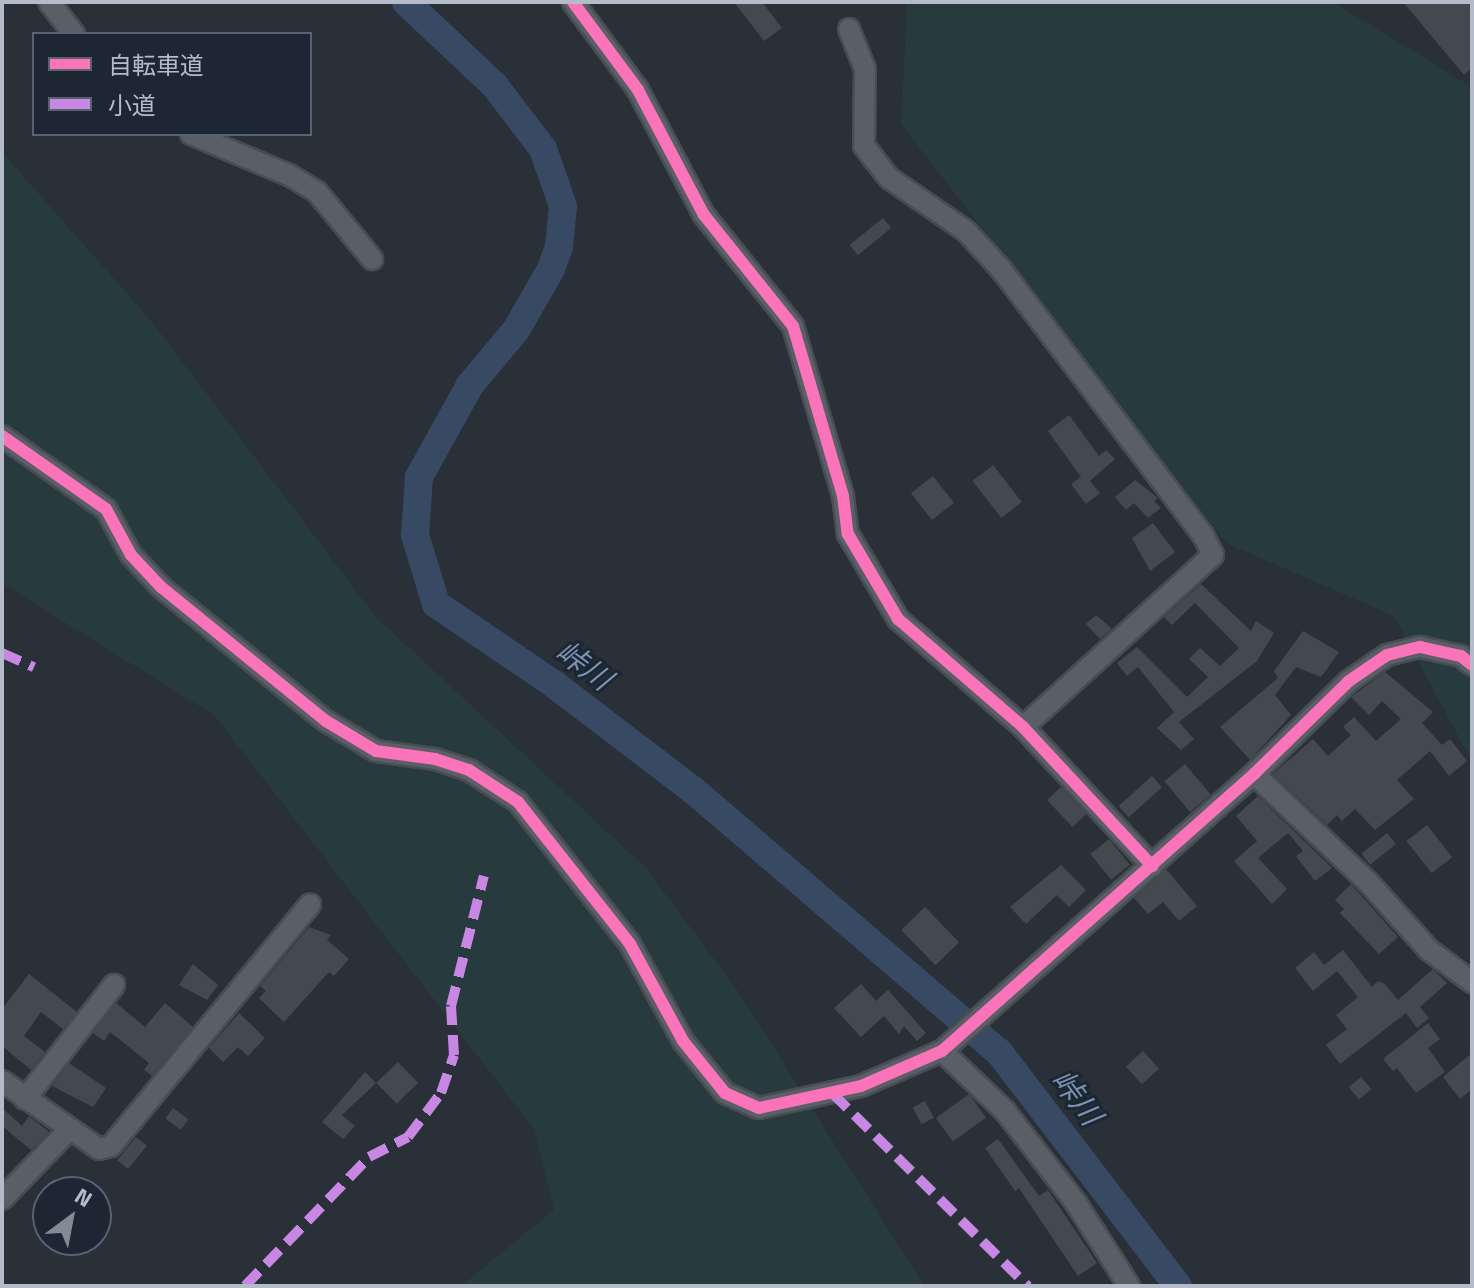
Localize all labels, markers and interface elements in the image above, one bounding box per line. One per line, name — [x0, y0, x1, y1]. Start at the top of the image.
legend — [32, 32, 312, 136]
text: 自転車道 — [108, 47, 204, 83]
text: 小道 — [108, 87, 156, 123]
water label: 峠川 — [549, 633, 619, 697]
water label: 峠川 — [1045, 1062, 1109, 1132]
north arrow — [32, 1176, 112, 1256]
text: N — [68, 1179, 99, 1216]

